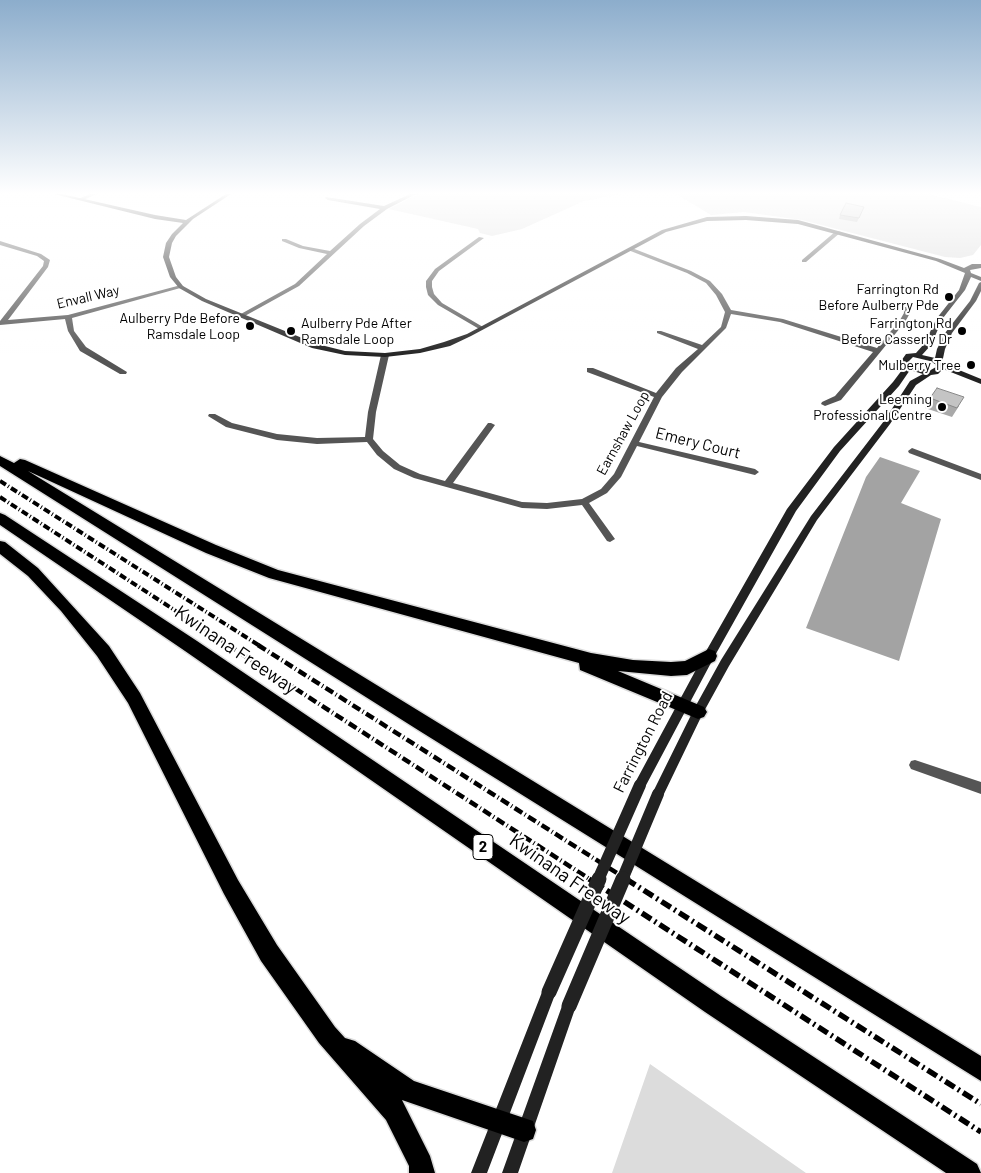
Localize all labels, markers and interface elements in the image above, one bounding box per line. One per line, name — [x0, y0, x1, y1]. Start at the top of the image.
place label: Farrington Rd Before Aulberry Pde — [818, 281, 939, 314]
street label: Envall Way — [55, 282, 121, 312]
marker: Farrington Rd Before Aulberry Pde — [943, 291, 955, 303]
place label: Aulberry Pde Before Ramsdale Loop — [119, 310, 240, 342]
place label: Aulberry Pde After Ramsdale Loop — [301, 315, 412, 348]
place label: Farrington Rd Before Casserly Dr — [841, 315, 952, 348]
marker: Aulberry Pde Before Ramsdale Loop — [244, 320, 256, 332]
marker: Aulberry Pde After Ramsdale Loop — [285, 325, 297, 337]
marker: Farrington Rd Before Casserly Dr — [956, 325, 968, 337]
place label: Mulberry Tree — [878, 357, 961, 373]
marker: Mulberry Tree — [965, 359, 977, 371]
street label: Earnshaw Loop — [593, 388, 653, 478]
place label: Leeming Professional Centre — [813, 391, 932, 424]
marker: Leeming Professional Centre — [936, 401, 948, 413]
street label: Emery Court — [653, 423, 743, 463]
street label: Kwinana Freeway — [170, 601, 302, 699]
street label: Farrington Road — [609, 688, 677, 796]
street label: Kwinana Freeway — [505, 829, 635, 929]
road number: 2 — [473, 834, 493, 860]

